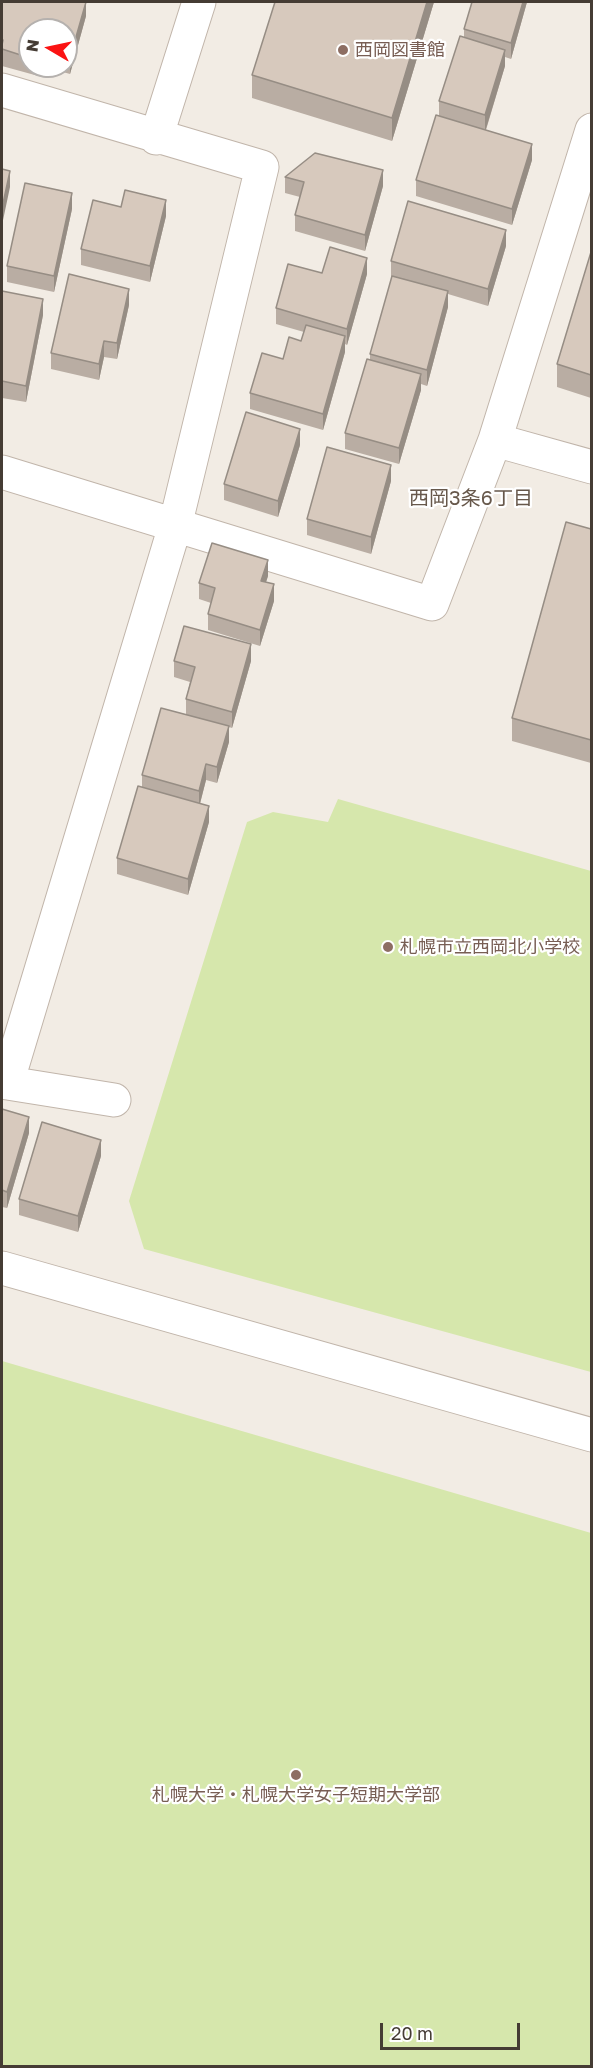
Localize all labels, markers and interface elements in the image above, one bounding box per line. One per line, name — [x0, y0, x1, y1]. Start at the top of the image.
north arrow — [18, 18, 78, 78]
text: N — [21, 38, 43, 53]
place label: 西岡図書館 — [355, 39, 445, 61]
marker: 西岡図書館 — [336, 43, 350, 57]
district label: 西岡3条6丁目 — [409, 487, 533, 511]
place label: 札幌市立西岡北小学校 — [400, 936, 580, 958]
marker: 札幌市立西岡北小学校 — [381, 940, 395, 954]
marker: 札幌大学・札幌大学女子短期大学部 — [289, 1768, 303, 1782]
place label: 札幌大学・札幌大学女子短期大学部 — [152, 1784, 440, 1806]
scale bar — [383, 2011, 522, 2049]
text: 20 m — [391, 2022, 433, 2044]

